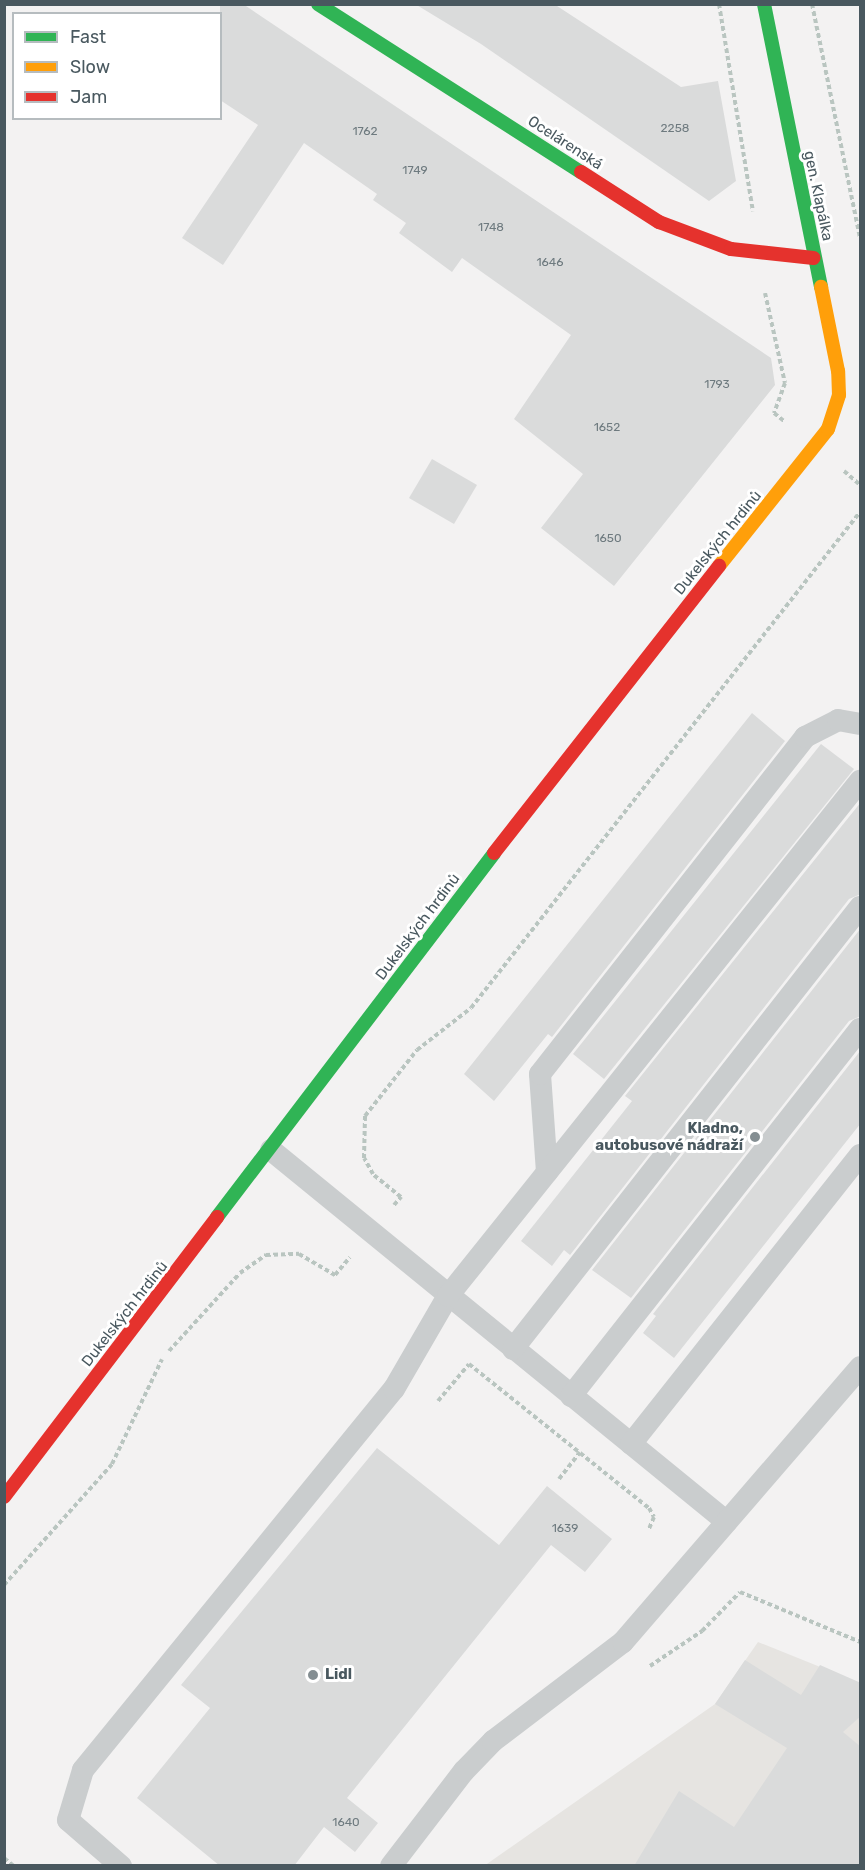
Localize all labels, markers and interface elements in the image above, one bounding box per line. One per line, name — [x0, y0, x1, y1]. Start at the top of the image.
legend — [12, 12, 222, 120]
text: Fast — [70, 26, 106, 48]
text: Slow — [70, 56, 110, 78]
text: Jam — [70, 86, 107, 108]
street label: Ocelárenská — [524, 112, 606, 174]
house number: 2258 — [661, 122, 689, 136]
house number: 1762 — [352, 125, 378, 139]
street label: gen. Klapálka — [800, 149, 836, 243]
house number: 1749 — [402, 164, 428, 178]
house number: 1748 — [478, 221, 504, 235]
house number: 1646 — [536, 256, 564, 270]
house number: 1793 — [704, 378, 730, 392]
house number: 1652 — [594, 421, 620, 435]
street label: Dukelských hrdinů — [671, 487, 765, 599]
house number: 1650 — [594, 532, 622, 546]
street label: Dukelských hrdinů — [372, 870, 464, 984]
place label: Kladno, autobusové nádraží — [595, 1119, 743, 1154]
marker: Kladno, autobusové nádraží — [748, 1130, 762, 1144]
street label: Dukelských hrdinů — [78, 1258, 172, 1370]
house number: 1639 — [552, 1522, 578, 1536]
place label: Lidl — [325, 1666, 352, 1684]
marker: Lidl — [306, 1668, 320, 1682]
house number: 1640 — [332, 1816, 360, 1830]

